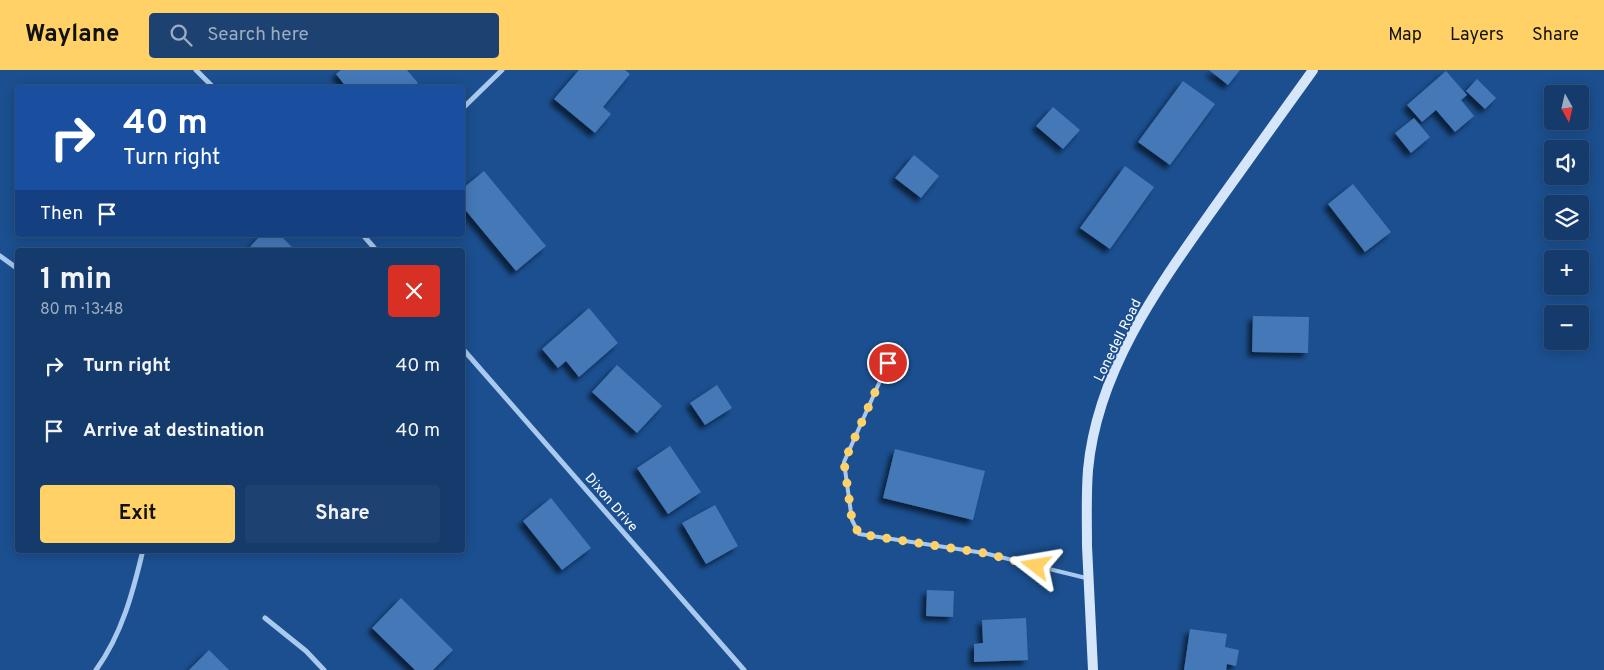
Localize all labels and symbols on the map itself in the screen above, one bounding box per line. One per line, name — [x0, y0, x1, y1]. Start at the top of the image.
north arrow — [1544, 85, 1589, 130]
street label: Lonedell Road — [1091, 297, 1146, 385]
pin — [867, 342, 909, 384]
street label: Dixon Drive — [581, 470, 641, 536]
position arrow — [1009, 539, 1061, 591]

